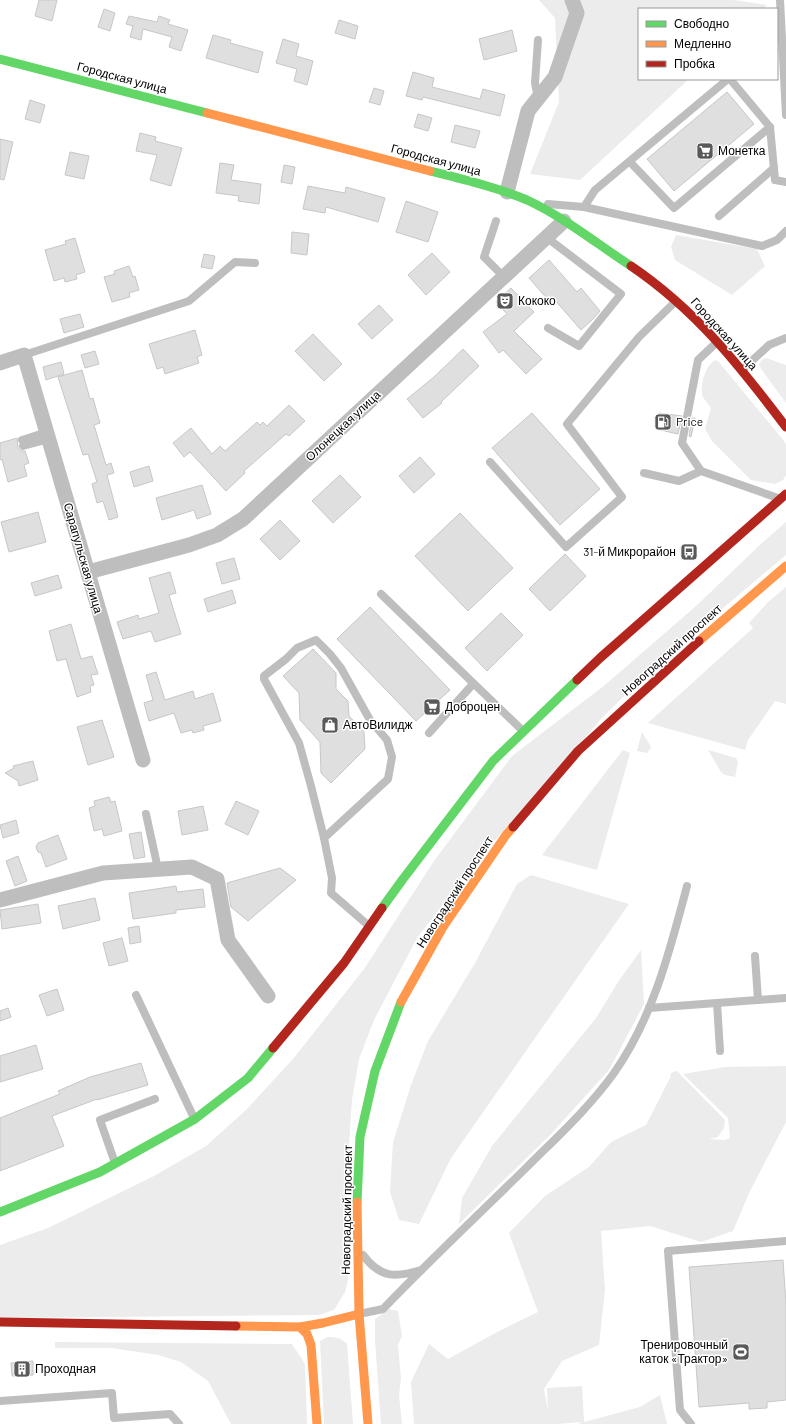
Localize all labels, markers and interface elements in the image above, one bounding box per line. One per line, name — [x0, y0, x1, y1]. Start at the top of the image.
legend — [638, 8, 778, 80]
text: Свободно — [674, 16, 729, 31]
text: Медленно — [674, 36, 731, 51]
text: Пробка — [674, 56, 715, 71]
street label: Городская улица — [75, 58, 169, 97]
street label: Городская улица — [389, 140, 483, 179]
supermarket icon: Монетка — [695, 141, 715, 161]
place label: Монетка — [718, 143, 766, 157]
theatre icon: Кококо — [495, 291, 515, 311]
place label: Кококо — [518, 293, 556, 307]
street label: Городская улица — [688, 294, 761, 373]
street label: Олонецкая улица — [302, 387, 384, 464]
fuel station icon: Price — [653, 412, 673, 432]
place label: Price — [676, 414, 703, 428]
street label: Сарапульская улица — [61, 501, 107, 615]
bus stop icon: 31-й Микрорайон — [679, 542, 699, 562]
place label: 31-й Микрорайон — [583, 544, 676, 559]
street label: Новоградский проспект — [618, 600, 725, 699]
supermarket icon: Доброцен — [422, 697, 442, 717]
place label: Доброцен — [445, 699, 500, 714]
shop icon: АвтоВилидж — [320, 715, 340, 735]
place label: АвтоВилидж — [343, 717, 413, 732]
street label: Новоградский проспект — [413, 833, 497, 950]
street label: Новоградский проспект — [338, 1144, 355, 1275]
place label: Тренировочный каток «Трактор» — [639, 1337, 728, 1366]
sports icon: Тренировочный каток «Трактор» — [731, 1342, 751, 1362]
building icon: Проходная — [12, 1359, 32, 1379]
place label: Проходная — [35, 1361, 96, 1376]

